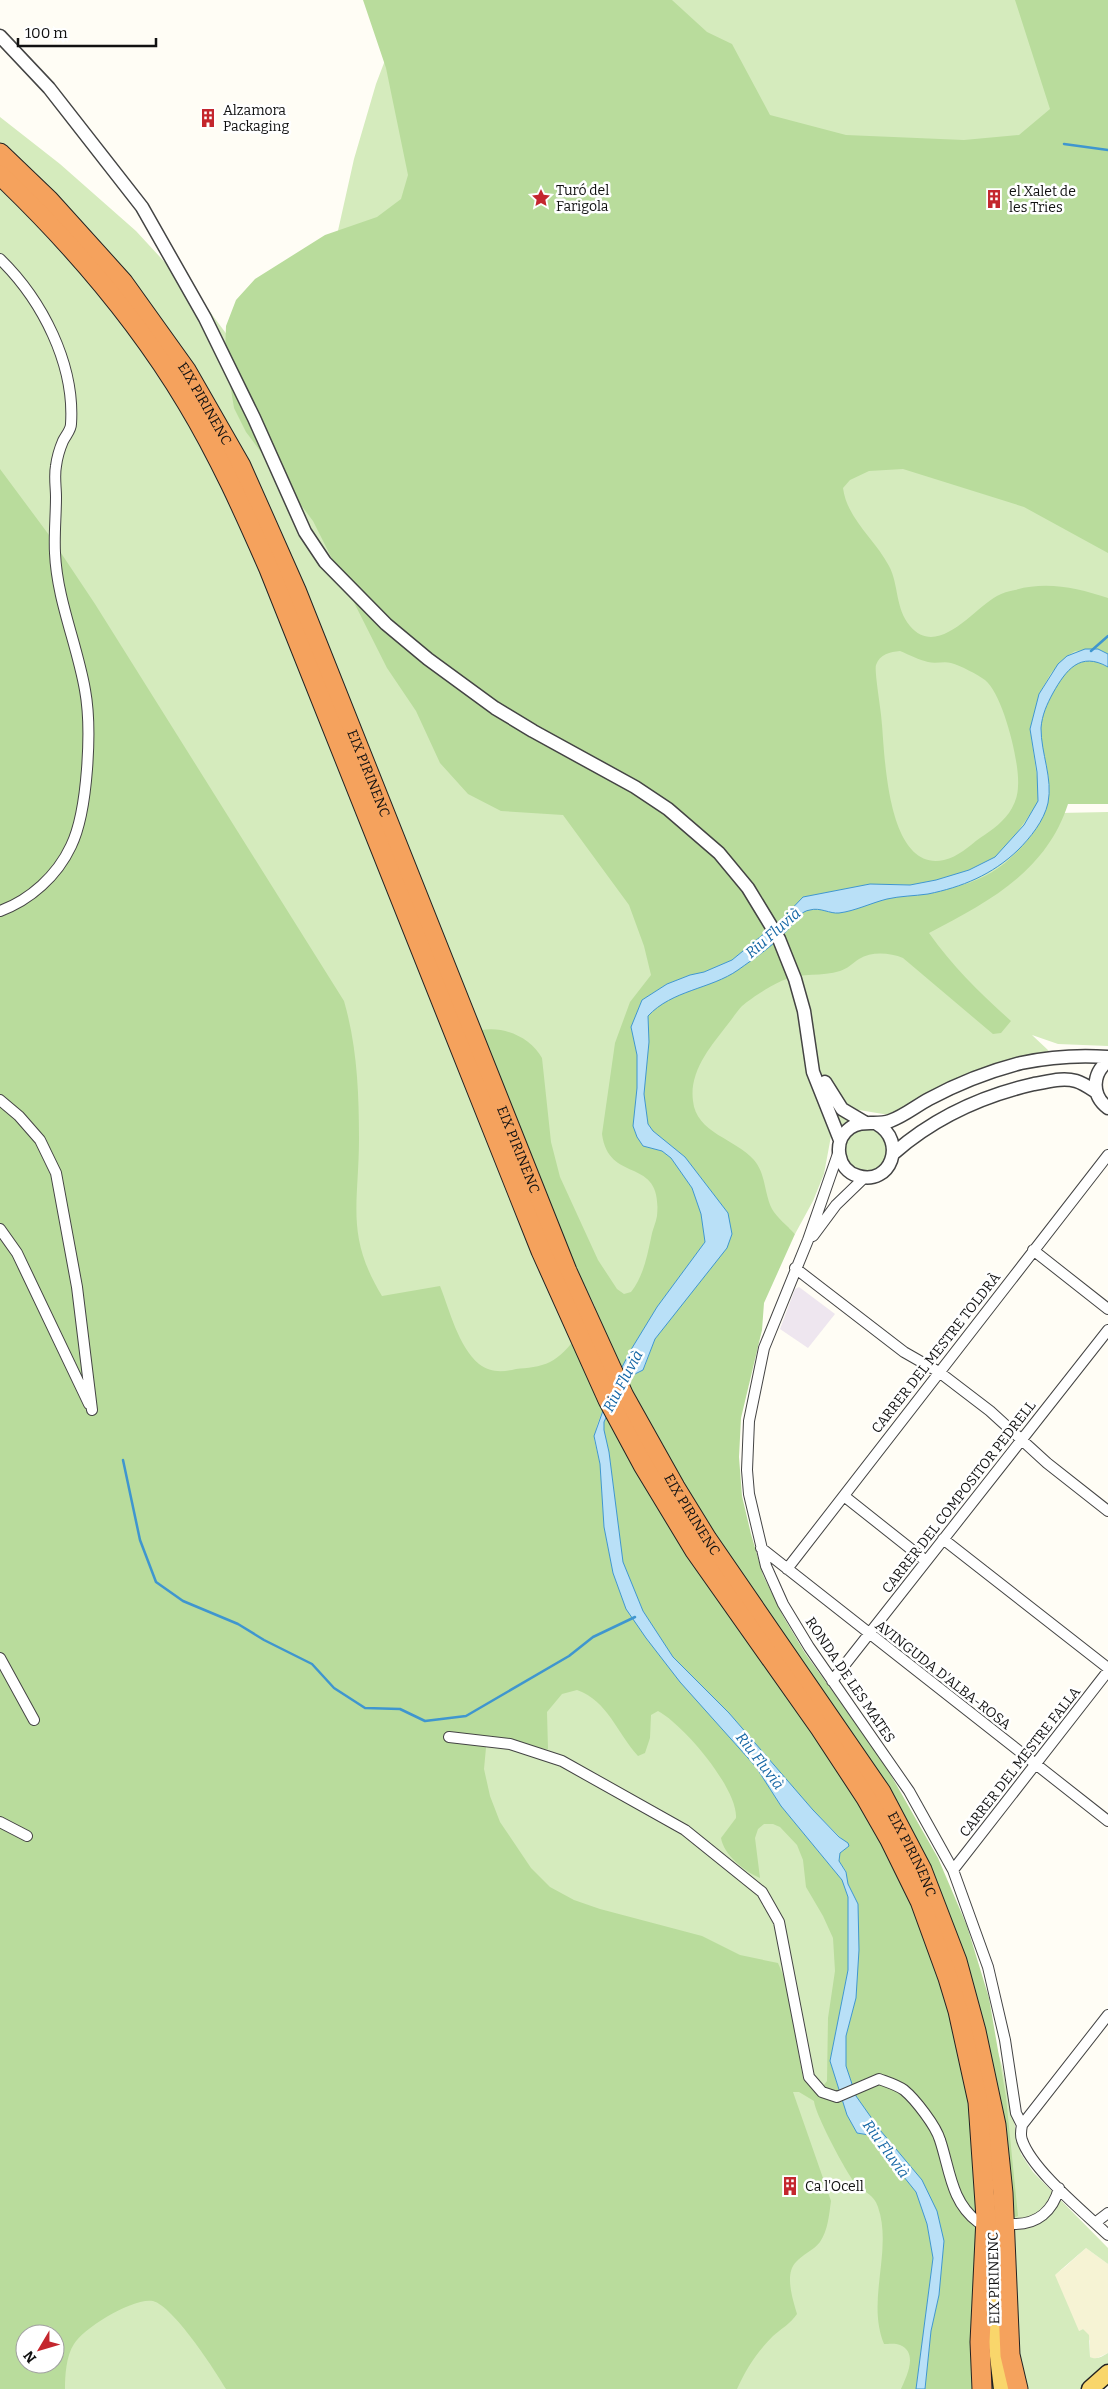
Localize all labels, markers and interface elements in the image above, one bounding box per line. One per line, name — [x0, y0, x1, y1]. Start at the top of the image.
scale bar — [18, 15, 155, 47]
text: 100 m — [25, 24, 68, 42]
place label: Alzamora Packaging — [223, 102, 289, 135]
building icon: Alzamora Packaging — [197, 107, 219, 129]
place label: Turó del Farigola — [556, 182, 609, 215]
place label: el Xalet de les Tries — [1009, 183, 1076, 216]
place icon: Turó del Farigola — [530, 187, 552, 209]
building icon: el Xalet de les Tries — [983, 188, 1005, 210]
street label: EIX PIRINENC — [174, 359, 236, 448]
street label: EIX PIRINENC — [344, 727, 394, 819]
water label: Riu Fluvià — [742, 904, 804, 962]
street label: EIX PIRINENC — [494, 1103, 544, 1196]
street label: CARRER DEL MESTRE TOLDRÀ — [867, 1269, 1004, 1437]
water label: Riu Fluvià — [599, 1347, 647, 1415]
street label: CARRER DEL COMPOSITOR PEDRELL — [879, 1397, 1040, 1597]
street label: EIX PIRINENC — [661, 1471, 724, 1558]
street label: RONDA DE LES MATES — [802, 1614, 898, 1746]
street label: AVINGUDA D'ALBA-ROSA — [872, 1617, 1014, 1733]
street label: CARRER DEL MESTRE FALLA — [956, 1684, 1084, 1840]
water label: Riu Fluvià — [732, 1729, 788, 1793]
street label: EIX PIRINENC — [884, 1808, 940, 1899]
water label: Riu Fluvià — [859, 2117, 913, 2181]
building icon: Ca l'Ocell — [779, 2175, 801, 2197]
place label: Ca l'Ocell — [805, 2178, 864, 2195]
street label: EIX PIRINENC — [985, 2232, 1003, 2324]
north arrow — [15, 2324, 65, 2374]
text: N — [20, 2347, 40, 2366]

